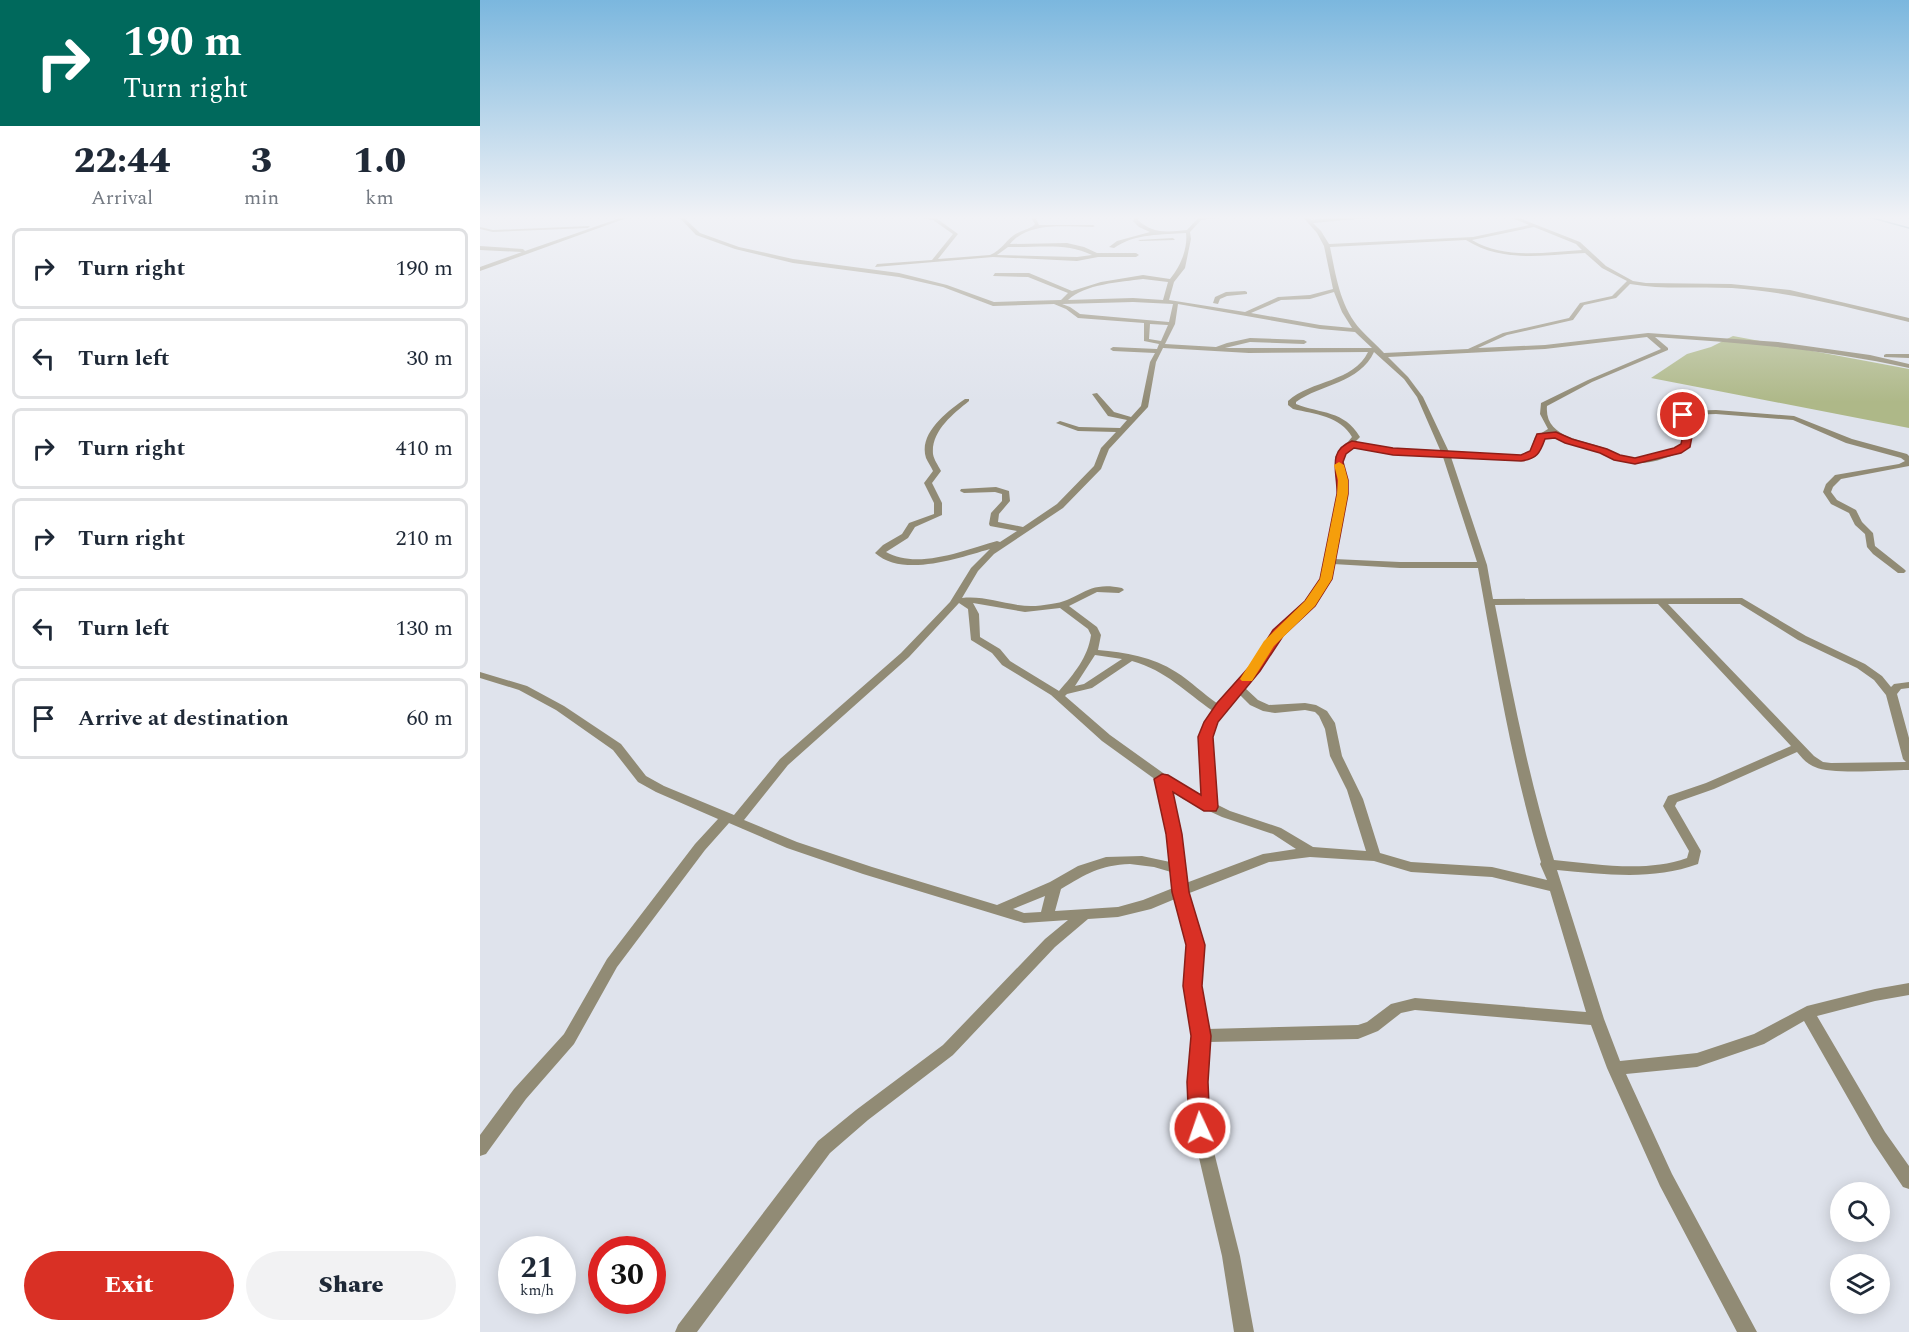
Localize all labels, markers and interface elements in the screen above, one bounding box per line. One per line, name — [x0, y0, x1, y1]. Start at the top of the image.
text: 190 m — [123, 11, 242, 74]
icon: right — [24, 24, 102, 102]
text: Turn right — [123, 68, 248, 110]
text: 22:44 — [74, 134, 170, 189]
text: 3 — [251, 134, 272, 189]
text: 1.0 — [353, 134, 406, 189]
text: Arrival — [91, 183, 153, 213]
text: min — [244, 183, 279, 213]
text: km — [365, 183, 394, 213]
icon: right — [27, 252, 60, 285]
text: Turn right — [78, 252, 185, 285]
text: 190 m — [396, 252, 453, 285]
icon: left — [27, 342, 60, 375]
text: Turn left — [78, 342, 170, 375]
text: 30 m — [407, 342, 453, 375]
pin — [1657, 389, 1708, 440]
icon: arrive — [1666, 398, 1699, 431]
icon: right — [27, 432, 60, 465]
text: Turn right — [78, 432, 185, 465]
text: 410 m — [396, 432, 453, 465]
icon: right — [27, 522, 60, 555]
text: Turn right — [78, 522, 185, 555]
text: 210 m — [396, 522, 453, 555]
icon: left — [27, 612, 60, 645]
text: Turn left — [78, 612, 170, 645]
text: 130 m — [396, 612, 453, 645]
icon: arrive — [27, 702, 60, 735]
text: Arrive at destination — [78, 702, 289, 735]
text: 60 m — [407, 702, 453, 735]
position arrow — [1168, 1096, 1232, 1160]
map controls — [1830, 1182, 1890, 1314]
button: search — [1830, 1182, 1890, 1242]
speed limit sign: 30 — [588, 1236, 666, 1314]
text: 21 — [520, 1245, 554, 1291]
button: Exit — [24, 1251, 234, 1320]
button: Share — [246, 1251, 456, 1320]
button: layers — [1830, 1254, 1890, 1314]
text: km/h — [520, 1279, 554, 1302]

